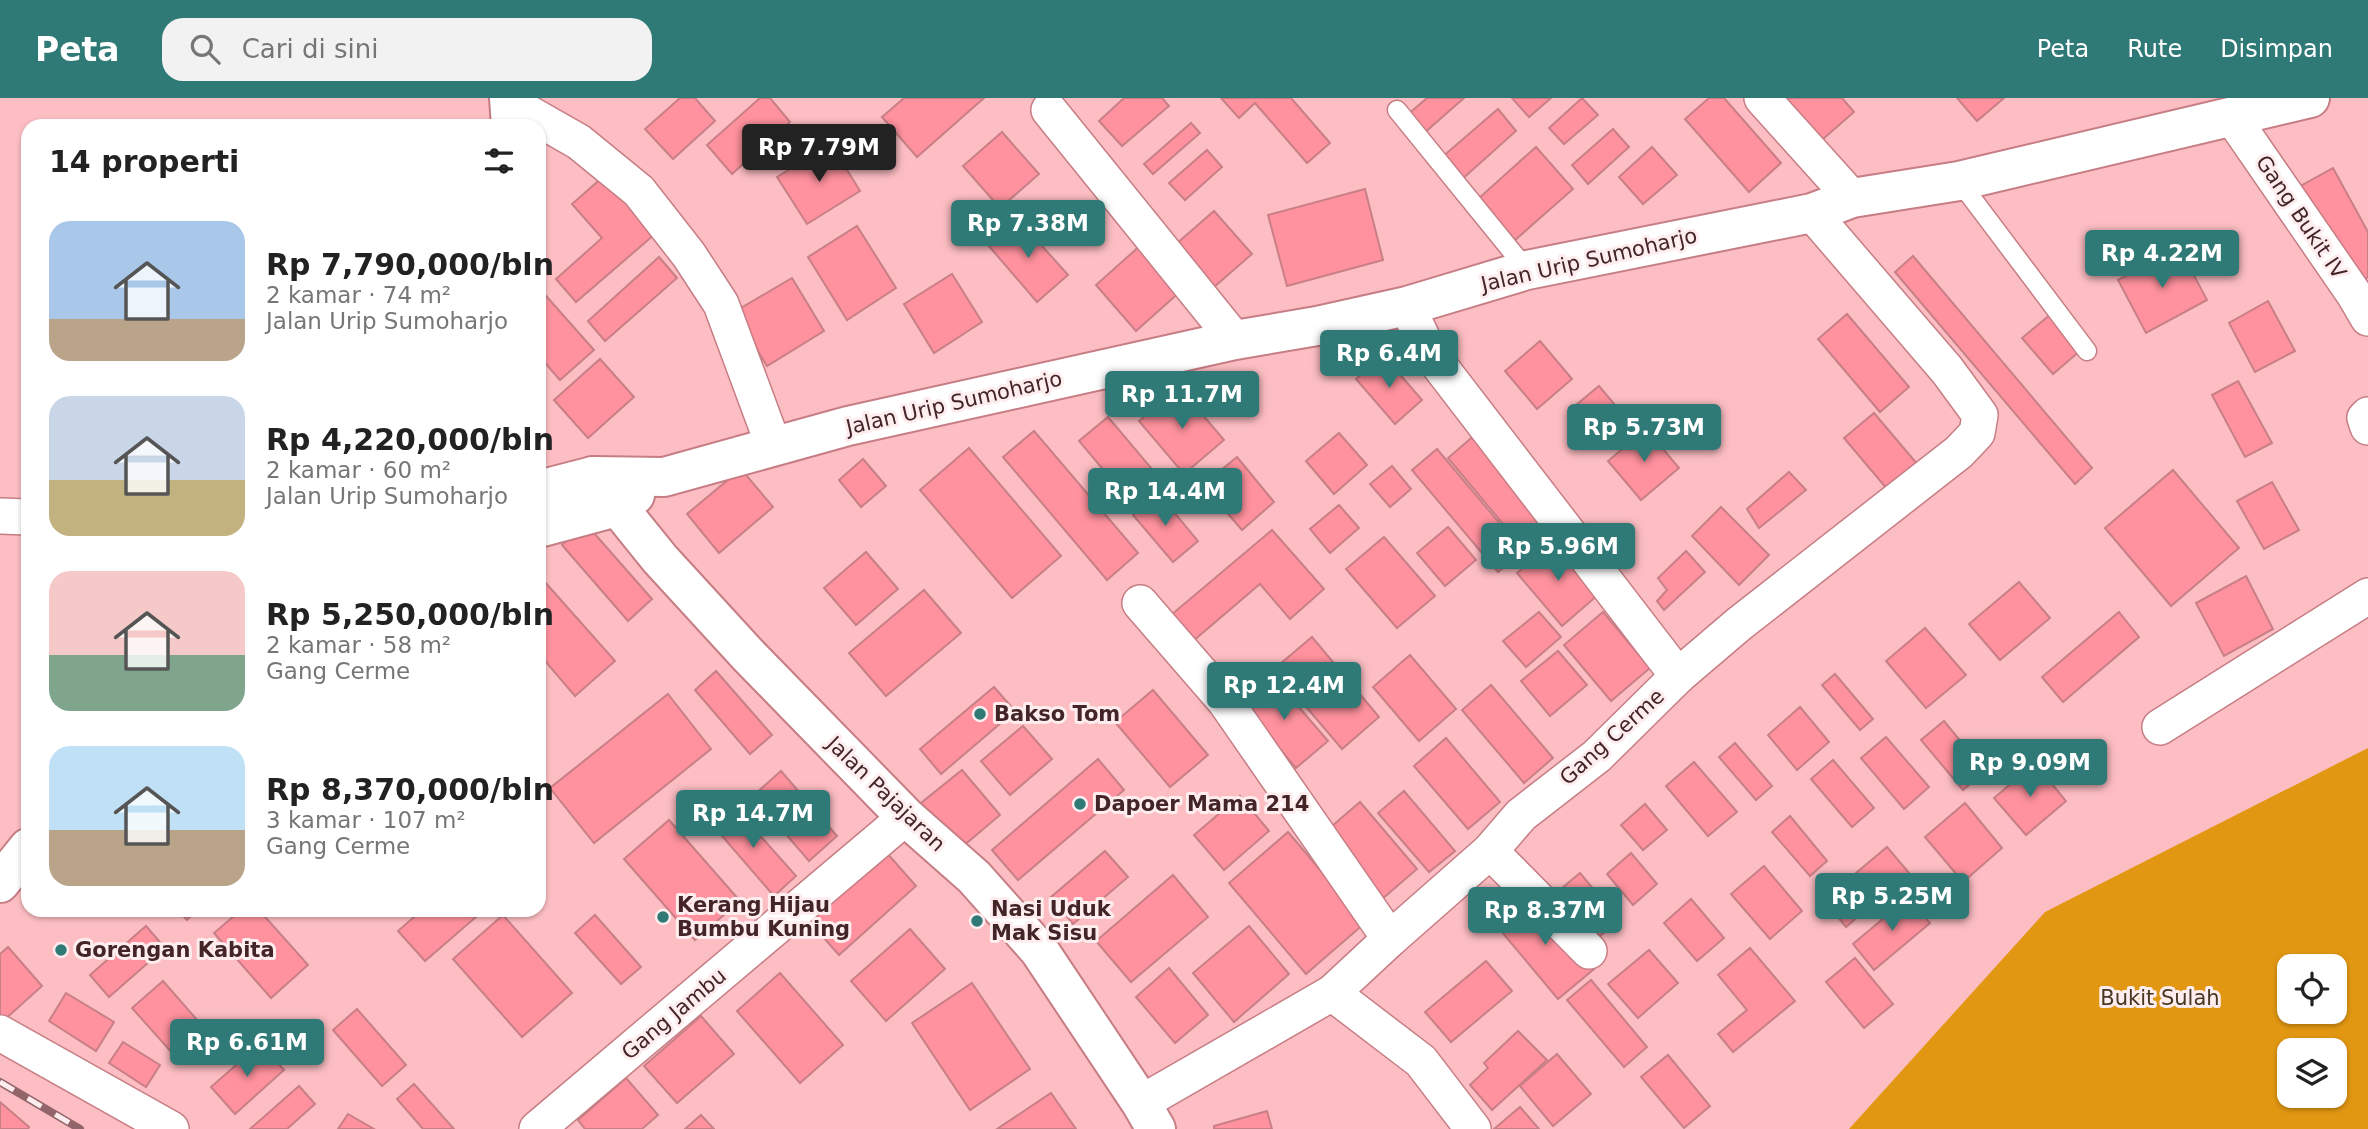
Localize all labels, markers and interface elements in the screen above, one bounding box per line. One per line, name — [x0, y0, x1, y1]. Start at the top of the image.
search box — [162, 18, 652, 81]
text: Peta — [35, 30, 120, 69]
icon: search — [186, 30, 224, 68]
text: Cari di sini — [242, 34, 378, 64]
text: Peta — [2037, 35, 2089, 63]
text: Rute — [2127, 35, 2182, 63]
text: Disimpan — [2220, 35, 2333, 63]
pin: Rp 7.79M — [747, 125, 891, 184]
text: Rp 7.79M — [758, 134, 880, 160]
icon: filters — [480, 142, 518, 180]
text: 14 properti — [49, 144, 239, 179]
street label: Gang Bukit IV — [2251, 151, 2351, 284]
pin: Rp 7.38M — [956, 200, 1100, 260]
text: Rp 7.38M — [967, 210, 1089, 236]
street label: Jalan Urip Sumoharjo — [1477, 223, 1699, 297]
pin: Rp 4.22M — [2090, 230, 2234, 290]
text: Rp 4.22M — [2101, 240, 2223, 266]
text: Rp 7,790,000/bln — [266, 247, 554, 282]
icon: home — [105, 249, 189, 333]
text: 2 kamar · 74 m² — [266, 282, 451, 308]
text: Jalan Urip Sumoharjo — [266, 308, 508, 334]
pin: Rp 6.4M — [1324, 330, 1454, 390]
text: Rp 6.4M — [1336, 340, 1442, 366]
street label: Jalan Urip Sumoharjo — [842, 366, 1064, 440]
pin: Rp 11.7M — [1110, 372, 1254, 431]
text: Rp 11.7M — [1121, 381, 1243, 407]
pin: Rp 5.73M — [1572, 404, 1716, 464]
text: Rp 5.73M — [1583, 414, 1705, 440]
text: Rp 4,220,000/bln — [266, 422, 554, 457]
icon: home — [105, 424, 189, 508]
text: 2 kamar · 60 m² — [266, 457, 451, 483]
pin: Rp 14.4M — [1093, 468, 1237, 528]
text: Rp 14.4M — [1104, 478, 1226, 504]
text: Jalan Urip Sumoharjo — [266, 483, 508, 509]
pin: Rp 5.96M — [1486, 524, 1630, 583]
text: Rp 5.96M — [1497, 533, 1619, 559]
text: Rp 5,250,000/bln — [266, 597, 554, 632]
icon: home — [105, 599, 189, 683]
text: 2 kamar · 58 m² — [266, 632, 451, 658]
text: Gang Cerme — [266, 658, 410, 684]
pin: Rp 12.4M — [1212, 662, 1356, 722]
text: Rp 12.4M — [1223, 672, 1345, 698]
street label: Gang Cerme — [1555, 684, 1669, 790]
place label: Bakso Tom — [994, 702, 1120, 726]
marker: Bakso Tom — [972, 706, 988, 722]
street label: Jalan Pajajaran — [821, 730, 950, 856]
pin: Rp 9.09M — [1958, 740, 2102, 799]
text: Rp 9.09M — [1969, 749, 2091, 775]
text: Rp 8,370,000/bln — [266, 772, 554, 807]
icon: home — [105, 774, 189, 858]
pin: Rp 14.7M — [681, 790, 825, 850]
place label: Dapoer Mama 214 — [1094, 792, 1309, 816]
marker: Dapoer Mama 214 — [1072, 796, 1088, 812]
text: Rp 14.7M — [692, 800, 814, 826]
text: 3 kamar · 107 m² — [266, 807, 466, 833]
text: Gang Cerme — [266, 833, 410, 859]
pin: Rp 5.25M — [1820, 874, 1964, 933]
text: Rp 5.25M — [1831, 883, 1953, 909]
pin: Rp 8.37M — [1473, 888, 1617, 947]
place label: Kerang Hijau Bumbu Kuning — [677, 893, 850, 941]
place label: Nasi Uduk Mak Sisu — [991, 897, 1112, 945]
text: Rp 8.37M — [1484, 897, 1606, 923]
marker: Kerang Hijau Bumbu Kuning — [655, 909, 671, 925]
marker: Nasi Uduk Mak Sisu — [969, 913, 985, 929]
place label: Gorengan Kabita — [75, 938, 275, 962]
marker: Gorengan Kabita — [53, 942, 69, 958]
map controls — [2277, 954, 2347, 1108]
button: locate — [2277, 954, 2347, 1024]
street label: Gang Jambu — [617, 963, 731, 1065]
park label: Bukit Sulah — [2100, 986, 2220, 1010]
pin: Rp 6.61M — [175, 1020, 319, 1079]
text: Rp 6.61M — [186, 1029, 308, 1055]
button: layers — [2277, 1038, 2347, 1108]

